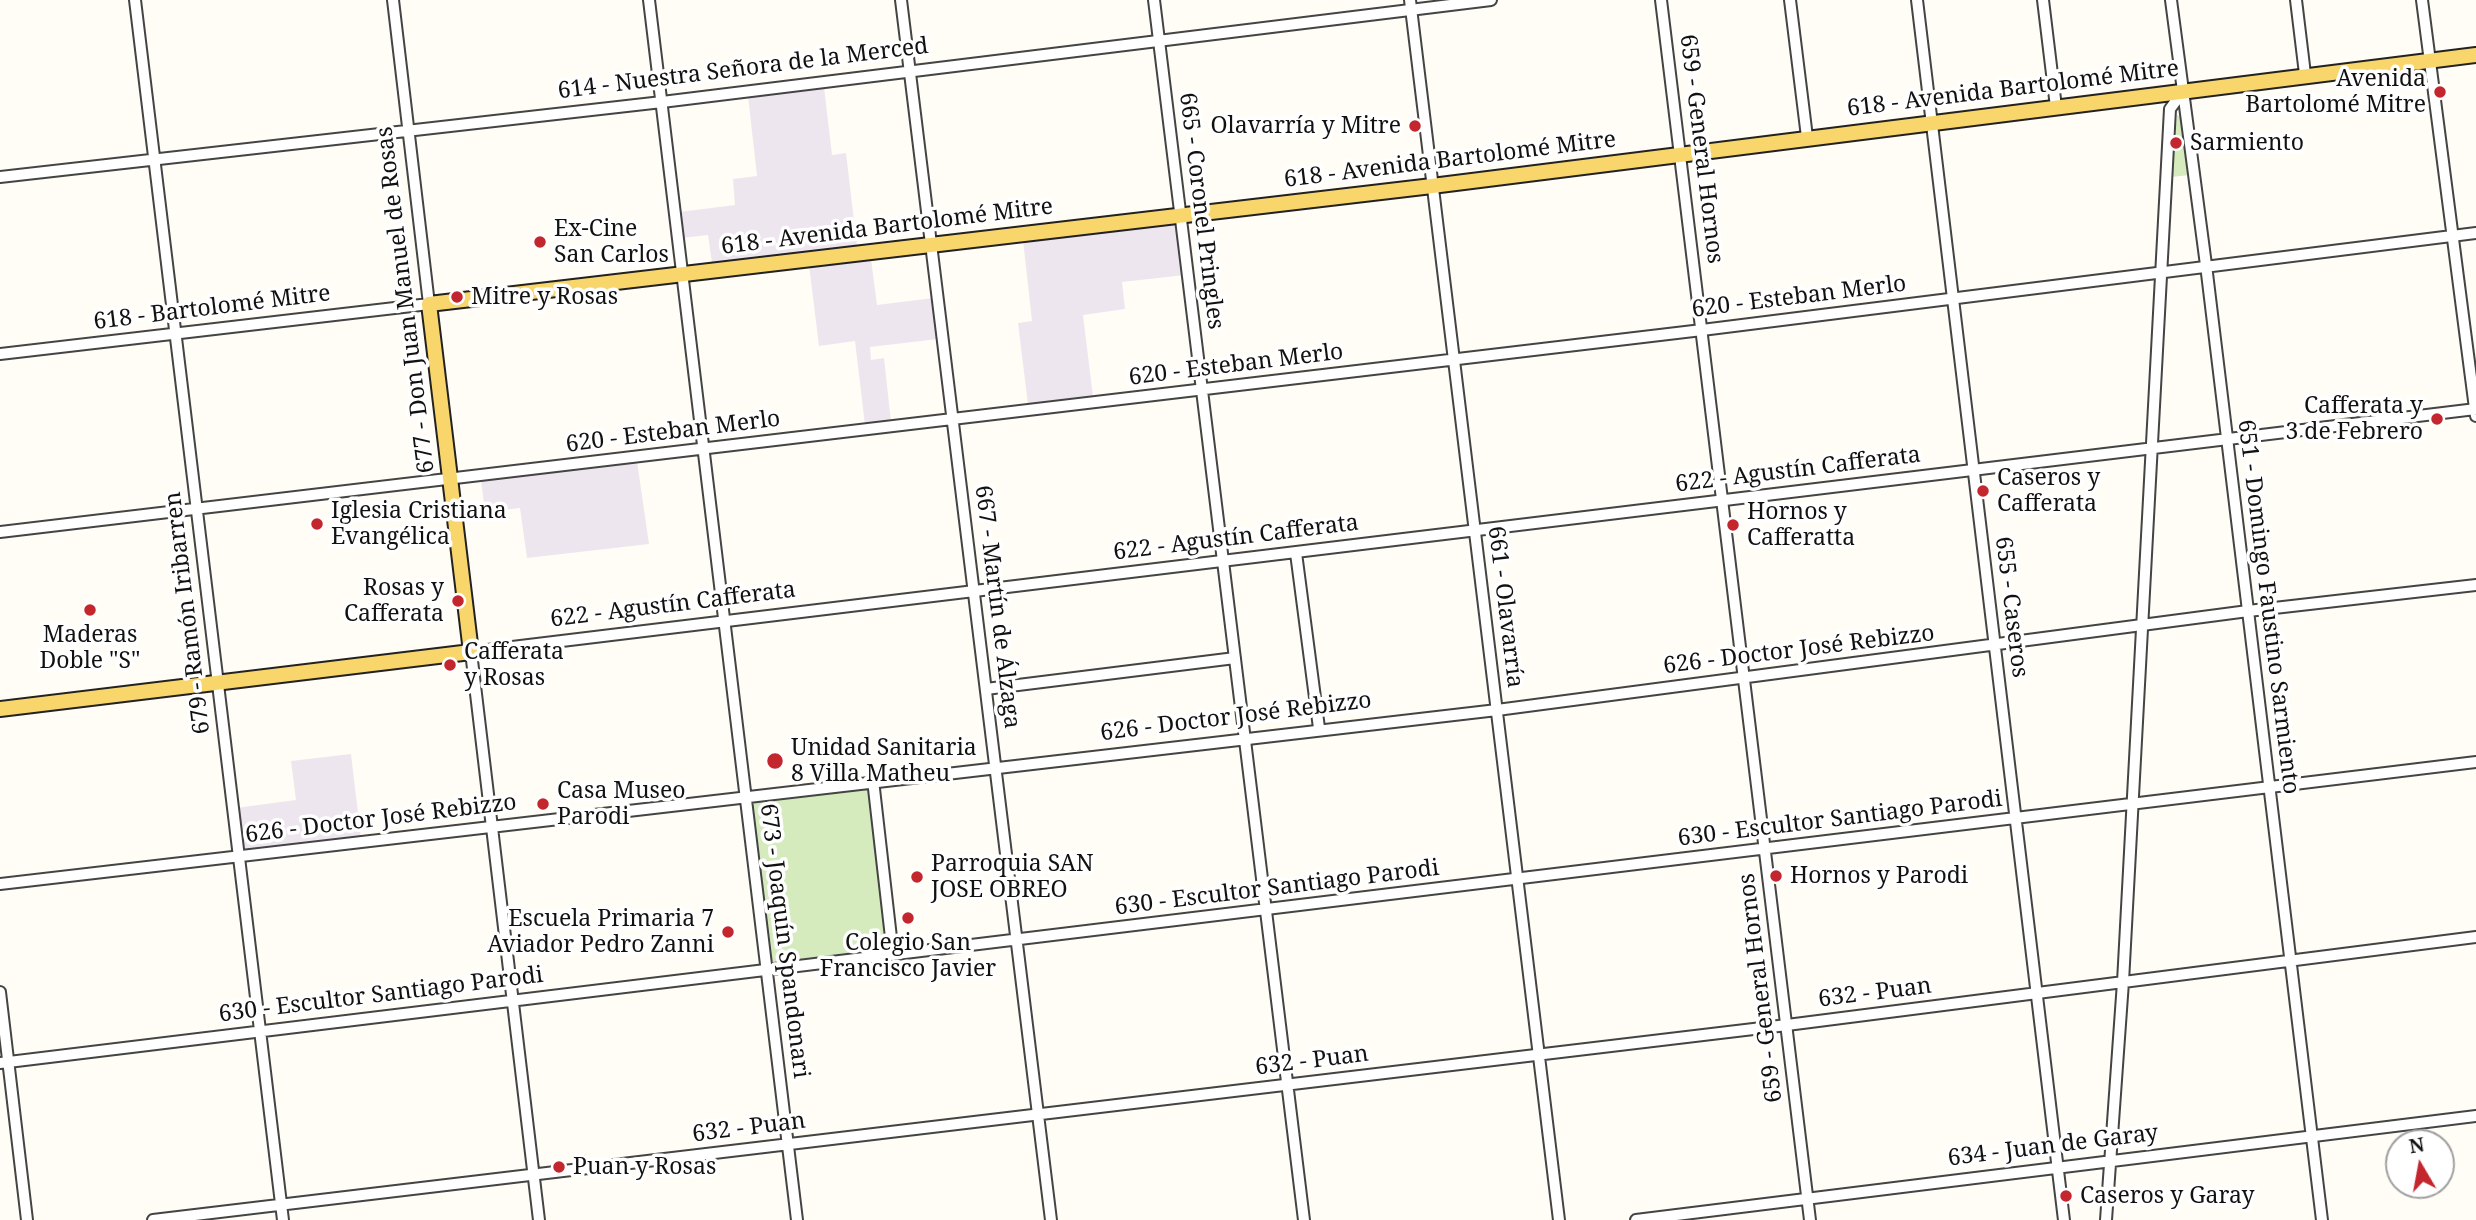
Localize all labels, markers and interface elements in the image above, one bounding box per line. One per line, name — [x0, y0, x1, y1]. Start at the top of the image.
street label: 614 - Nuestra Señora de la Merced — [556, 33, 930, 105]
street label: 659 - General Hornos — [1673, 33, 1729, 265]
street label: 618 - Avenida Bartolomé Mitre — [1845, 55, 2181, 123]
place label: Avenida Bartolomé Mitre — [2245, 65, 2426, 119]
marker: Avenida Bartolomé Mitre — [2432, 84, 2448, 100]
street label: 665 - Coronel Pringles — [1173, 91, 1229, 331]
place label: Olavarría y Mitre — [1210, 112, 1401, 140]
marker: Olavarría y Mitre — [1407, 118, 1423, 134]
street label: 677 - Don Juan Manuel de Rosas — [371, 125, 441, 475]
street label: 618 - Avenida Bartolomé Mitre — [1282, 126, 1618, 194]
place label: Sarmiento — [2190, 129, 2304, 157]
marker: Sarmiento — [2168, 135, 2184, 151]
street label: 618 - Avenida Bartolomé Mitre — [719, 193, 1055, 261]
place label: Ex-Cine San Carlos — [554, 215, 669, 269]
marker: Ex-Cine San Carlos — [532, 234, 548, 250]
street label: 620 - Esteban Merlo — [1690, 270, 1908, 324]
street label: 618 - Bartolomé Mitre — [92, 280, 332, 336]
place label: Mitre y Rosas — [471, 283, 618, 311]
marker: Mitre y Rosas — [449, 289, 465, 305]
street label: 620 - Esteban Merlo — [1127, 338, 1345, 392]
place label: Cafferata y 3 de Febrero — [2285, 392, 2423, 446]
street label: 620 - Esteban Merlo — [564, 405, 782, 459]
marker: Cafferata y 3 de Febrero — [2429, 411, 2445, 427]
street label: 651 - Domingo Faustino Sarmiento — [2231, 418, 2305, 796]
street label: 622 - Agustín Cafferata — [1674, 441, 1922, 499]
place label: Caseros y Cafferata — [1997, 464, 2100, 518]
marker: Caseros y Cafferata — [1975, 483, 1991, 499]
street label: 667 - Martín de Álzaga — [968, 484, 1026, 730]
street label: 679 - Ramón Iribarren — [159, 490, 217, 736]
place label: Iglesia Cristiana Evangélica — [331, 497, 507, 551]
place label: Hornos y Cafferatta — [1747, 498, 1855, 552]
street label: 622 - Agustín Cafferata — [1112, 509, 1360, 567]
marker: Iglesia Cristiana Evangélica — [309, 516, 325, 532]
marker: Hornos y Cafferatta — [1725, 517, 1741, 533]
street label: 661 - Olavarría — [1481, 524, 1529, 690]
street label: 655 - Caseros — [1989, 535, 2033, 679]
place label: Rosas y Cafferata — [344, 574, 444, 628]
street label: 622 - Agustín Cafferata — [549, 576, 797, 634]
marker: Rosas y Cafferata — [450, 593, 466, 609]
marker: Maderas Doble "S" — [82, 602, 98, 618]
street label: 626 - Doctor José Rebizzo — [1662, 620, 1936, 680]
place label: Maderas Doble "S" — [40, 621, 140, 675]
place label: Cafferata y Rosas — [464, 638, 564, 692]
marker: Cafferata y Rosas — [442, 657, 458, 673]
street label: 626 - Doctor José Rebizzo — [1099, 687, 1373, 747]
place label: Unidad Sanitaria 8 Villa Matheu — [791, 734, 977, 788]
marker: Unidad Sanitaria 8 Villa Matheu — [765, 751, 785, 771]
place label: Casa Museo Parodi — [557, 777, 686, 831]
street label: 630 - Escultor Santiago Parodi — [1676, 785, 2004, 853]
street label: 626 - Doctor José Rebizzo — [244, 789, 518, 849]
marker: Casa Museo Parodi — [535, 796, 551, 812]
street label: 673 - Joaquín Spandonari — [753, 802, 815, 1080]
place label: Parroquia SAN JOSE OBREO — [931, 850, 1094, 904]
street label: 630 - Escultor Santiago Parodi — [1113, 854, 1441, 922]
place label: Hornos y Parodi — [1790, 862, 1968, 890]
marker: Hornos y Parodi — [1768, 868, 1784, 884]
marker: Parroquia SAN JOSE OBREO — [909, 869, 925, 885]
street label: 659 - General Hornos — [1733, 872, 1789, 1104]
place label: Escuela Primaria 7 Aviador Pedro Zanni — [487, 905, 714, 959]
marker: Colegio San Francisco Javier — [900, 910, 916, 926]
marker: Escuela Primaria 7 Aviador Pedro Zanni — [720, 924, 736, 940]
place label: Colegio San Francisco Javier — [820, 929, 996, 983]
street label: 630 - Escultor Santiago Parodi — [217, 961, 545, 1029]
street label: 632 - Puan — [1817, 972, 1933, 1014]
street label: 632 - Puan — [1254, 1040, 1370, 1082]
street label: 632 - Puan — [691, 1107, 807, 1149]
street label: 634 - Juan de Garay — [1946, 1119, 2160, 1173]
north arrow — [2385, 1129, 2455, 1199]
text: N — [2407, 1131, 2426, 1159]
place label: Puan y Rosas — [573, 1153, 716, 1181]
marker: Puan y Rosas — [551, 1159, 567, 1175]
place label: Caseros y Garay — [2080, 1182, 2254, 1210]
marker: Caseros y Garay — [2058, 1188, 2074, 1204]

